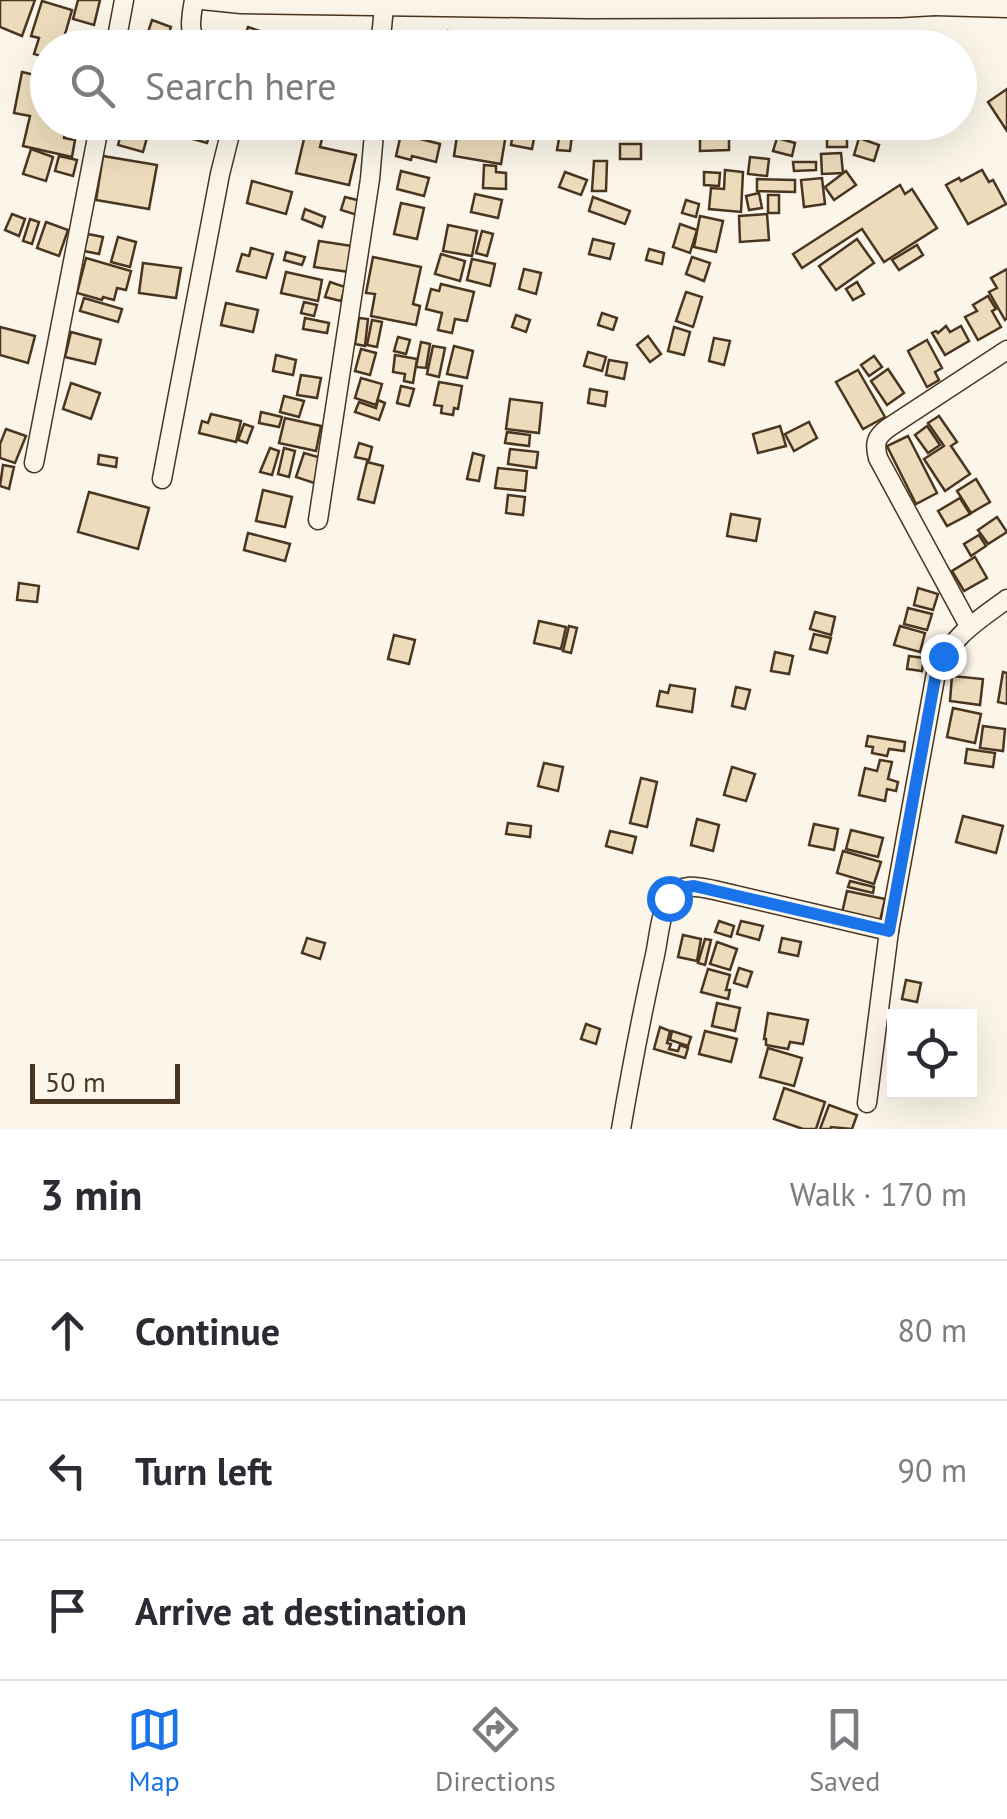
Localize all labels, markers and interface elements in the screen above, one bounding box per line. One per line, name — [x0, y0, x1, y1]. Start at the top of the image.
search box — [30, 30, 977, 140]
icon: search — [65, 58, 120, 113]
text: Search here — [145, 61, 337, 110]
route end — [921, 634, 967, 680]
route start — [647, 876, 693, 922]
map controls — [887, 1009, 977, 1099]
button: locate — [887, 1009, 977, 1099]
scale bar — [30, 1059, 180, 1104]
text: 50 m — [45, 1063, 106, 1100]
text: 3 min — [40, 1167, 142, 1222]
text: Walk · 170 m — [790, 1173, 967, 1215]
icon: ahead — [40, 1303, 95, 1358]
text: Continue — [135, 1306, 280, 1355]
text: 80 m — [898, 1309, 967, 1351]
icon: left — [40, 1443, 95, 1498]
text: Turn left — [135, 1446, 272, 1495]
text: 90 m — [898, 1449, 967, 1491]
icon: arrive — [40, 1583, 95, 1638]
text: Arrive at destination — [135, 1586, 467, 1635]
tab: Map — [127, 1702, 182, 1799]
tab: Directions — [435, 1702, 556, 1799]
tab: Saved — [809, 1702, 880, 1799]

